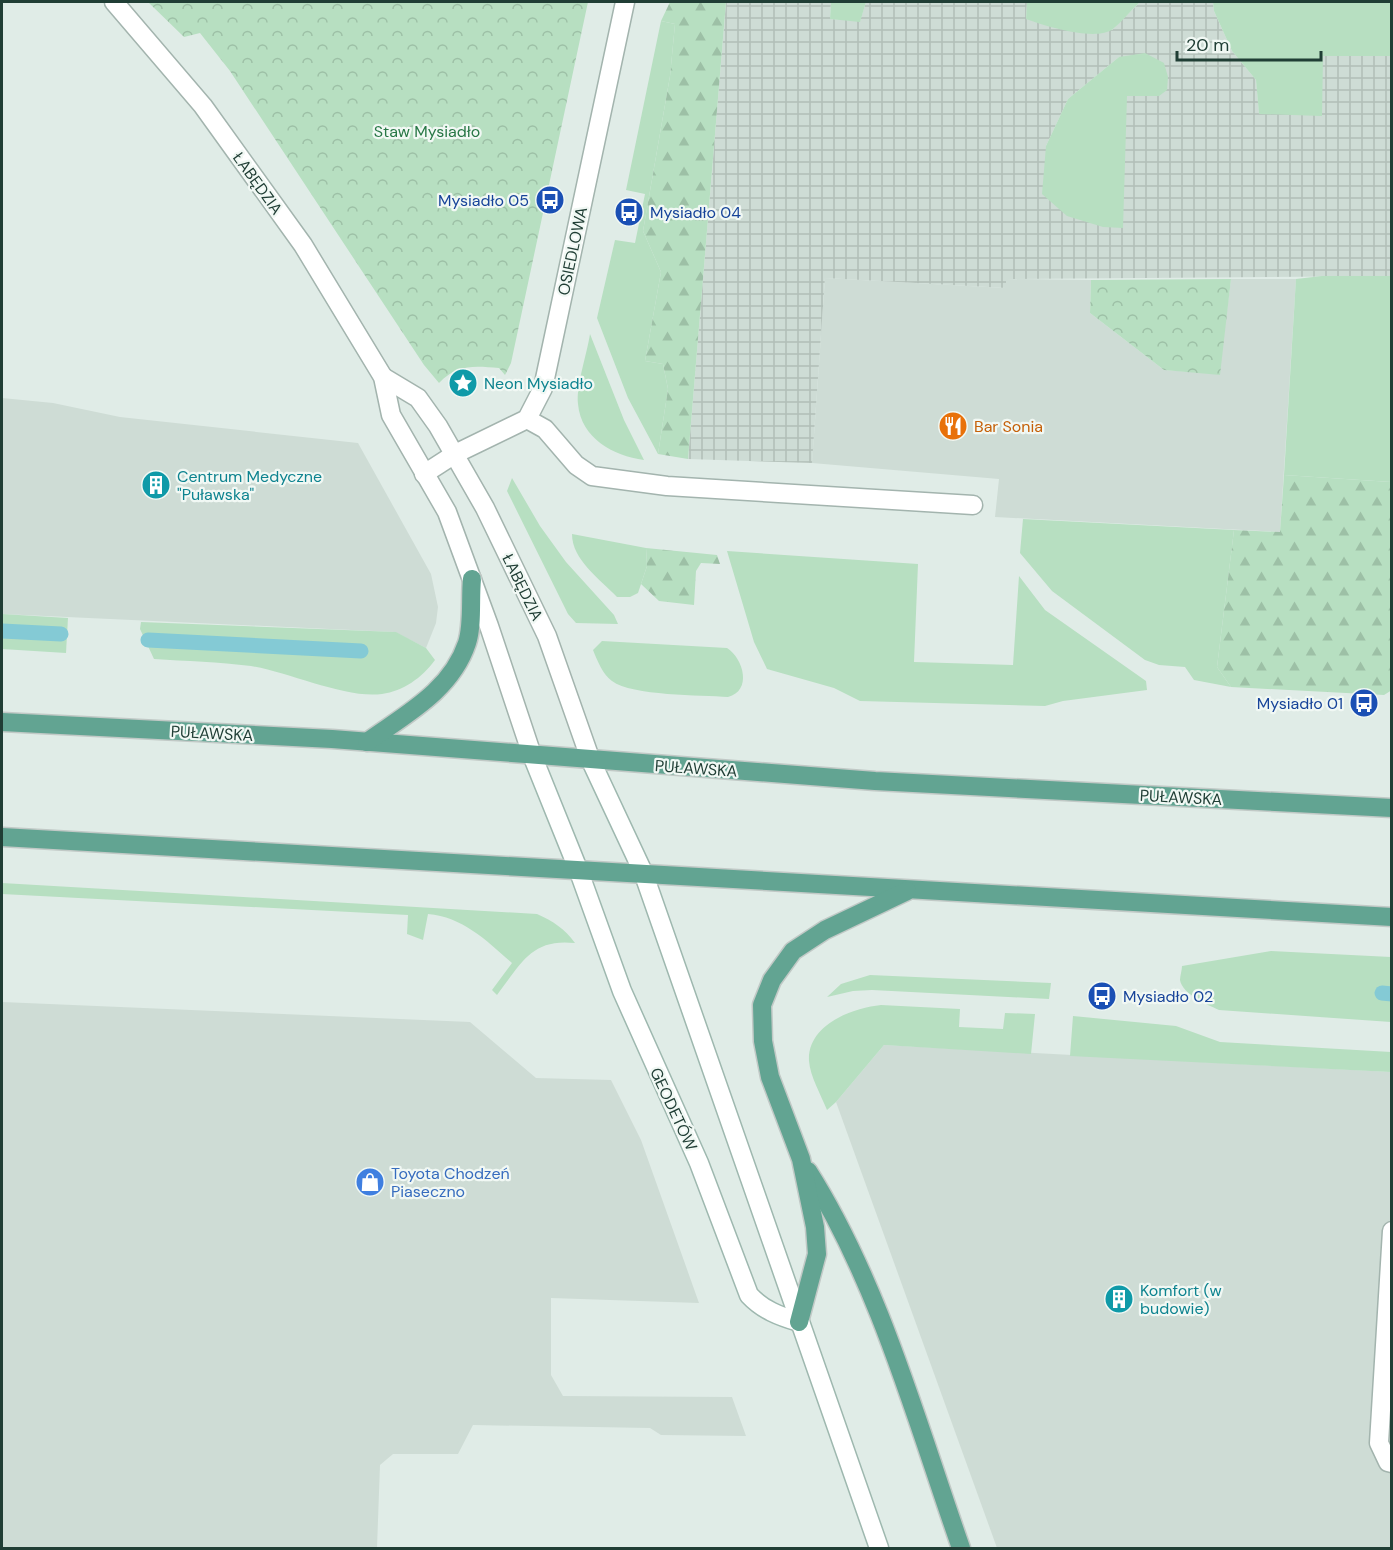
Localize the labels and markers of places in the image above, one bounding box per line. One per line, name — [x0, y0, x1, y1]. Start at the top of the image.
bus stop icon: Mysiadło 05 — [534, 184, 566, 216]
place label: Mysiadło 05 — [438, 190, 529, 211]
bus stop icon: Mysiadło 04 — [613, 196, 645, 228]
place label: Mysiadło 04 — [650, 202, 741, 223]
place icon: Neon Mysiadło — [447, 367, 479, 399]
place label: Neon Mysiadło — [484, 373, 593, 394]
restaurant icon: Bar Sonia — [937, 410, 969, 442]
place label: Bar Sonia — [974, 416, 1043, 437]
place label: Centrum Medyczne "Puławska" — [177, 466, 322, 505]
building icon: Centrum Medyczne "Puławska" — [140, 469, 172, 501]
bus stop icon: Mysiadło 01 — [1348, 687, 1380, 719]
place label: Mysiadło 01 — [1257, 693, 1343, 714]
bus stop icon: Mysiadło 02 — [1086, 980, 1118, 1012]
place label: Mysiadło 02 — [1123, 986, 1213, 1007]
place label: Toyota Chodzeń Piaseczno — [391, 1163, 510, 1202]
shop icon: Toyota Chodzeń Piaseczno — [354, 1166, 386, 1198]
place label: Komfort (w budowie) — [1140, 1280, 1222, 1319]
building icon: Komfort (w budowie) — [1103, 1283, 1135, 1315]

